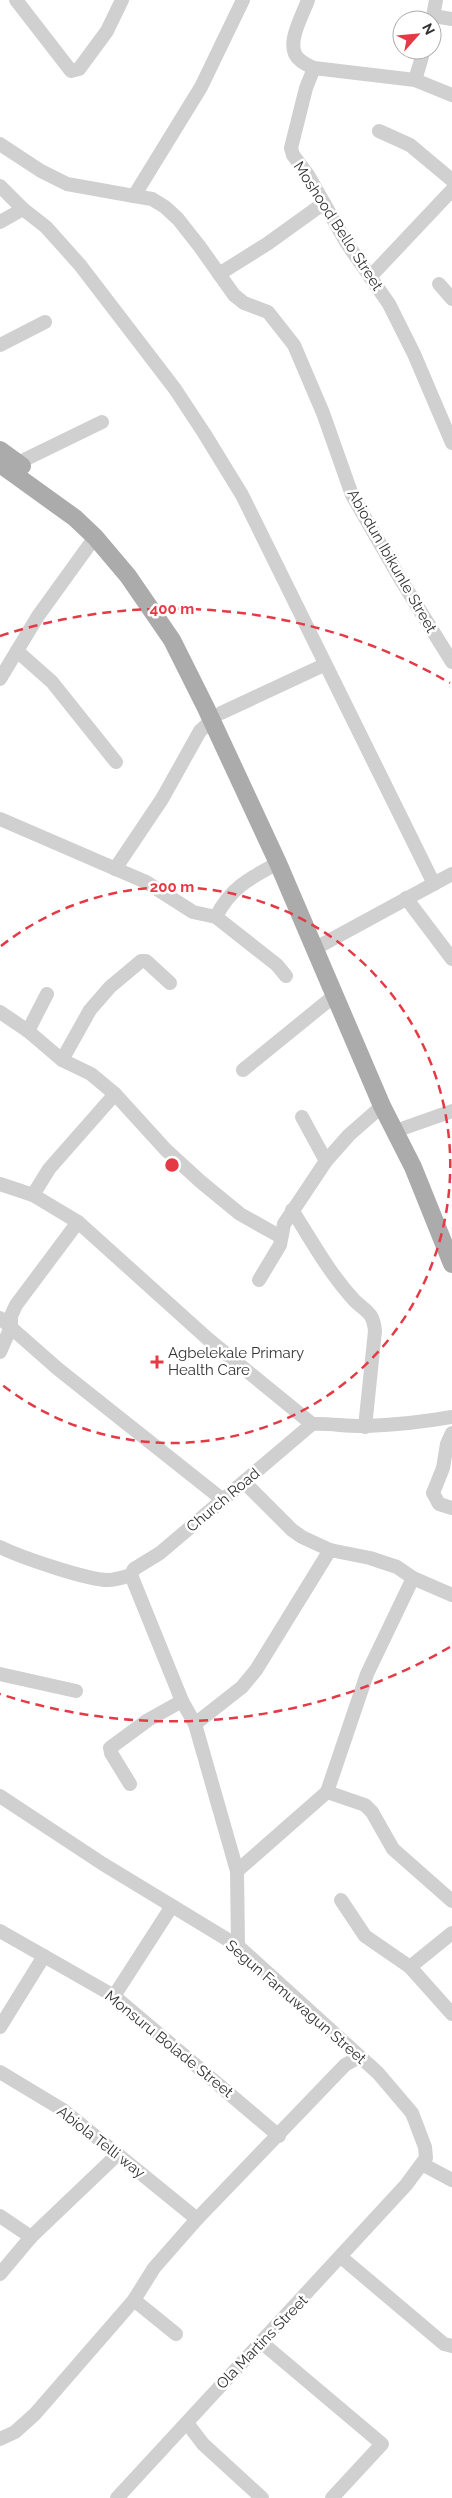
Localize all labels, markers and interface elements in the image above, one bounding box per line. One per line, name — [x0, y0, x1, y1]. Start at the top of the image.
north arrow — [392, 10, 442, 60]
text: N — [419, 21, 438, 37]
street label: Moshood Bello Street — [290, 158, 386, 294]
street label: Abiodun Ibikunle Street — [344, 486, 440, 636]
text: 400 m — [150, 600, 194, 618]
text: 200 m — [150, 878, 194, 896]
centre of rings — [163, 1156, 181, 1174]
place label: Agbelekale Primary Health Care — [168, 1344, 304, 1379]
marker: Agbelekale Primary Health Care — [150, 1355, 164, 1369]
street label: Church Road — [183, 1464, 263, 1536]
street label: Segun Famuwagun Street — [222, 1936, 370, 2068]
street label: Monsuru Bolade Street — [101, 1987, 237, 2101]
street label: Abiola Telli way — [54, 2102, 148, 2182]
street label: Ola Martins Street — [213, 2291, 311, 2393]

